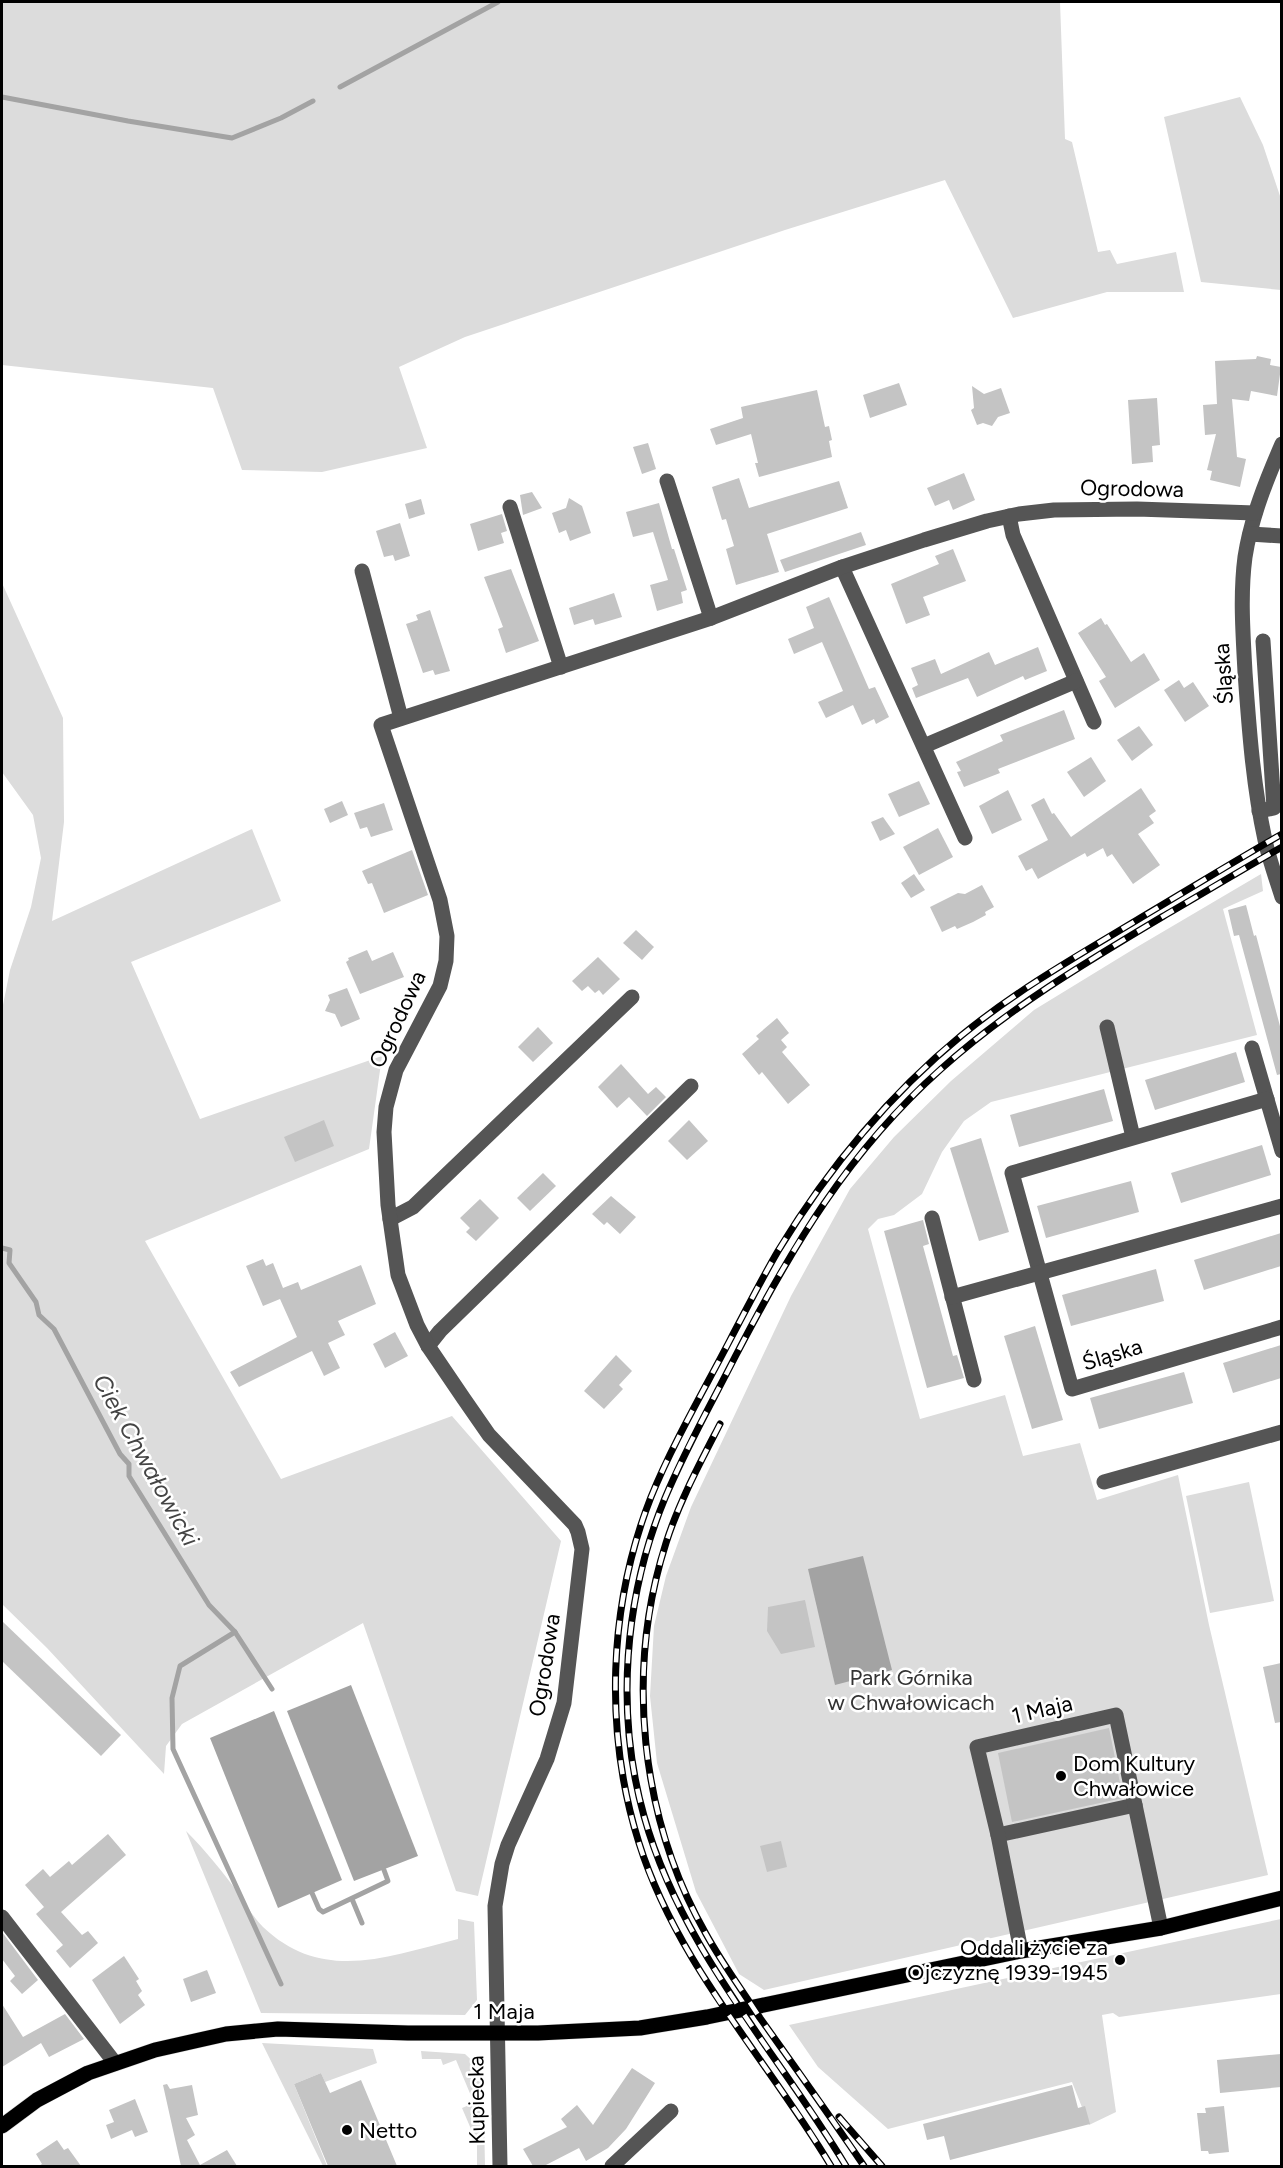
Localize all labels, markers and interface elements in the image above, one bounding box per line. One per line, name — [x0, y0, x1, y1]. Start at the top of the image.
street label: Ogrodowa — [1080, 474, 1184, 503]
street label: Śląska — [1208, 642, 1239, 706]
street label: Ogrodowa — [363, 966, 432, 1072]
street label: Śląska — [1079, 1333, 1145, 1376]
water label: Ciek Chwałowicki — [87, 1369, 206, 1551]
street label: Ogrodowa — [523, 1612, 566, 1718]
park label: Park Górnika w Chwałowicach — [827, 1664, 995, 1716]
street label: 1 Maja — [1009, 1689, 1075, 1730]
place label: Dom Kultury Chwałowice — [1073, 1750, 1196, 1802]
marker: Dom Kultury Chwałowice — [1054, 1769, 1068, 1783]
place label: Oddali życie za Ojczyznę 1939-1945 — [907, 1934, 1108, 1986]
marker: Oddali życie za Ojczyznę 1939-1945 — [1113, 1953, 1127, 1967]
street label: 1 Maja — [473, 1998, 535, 2025]
street label: Kupiecka — [462, 2055, 491, 2145]
place label: Netto — [359, 2117, 417, 2144]
marker: Netto — [340, 2123, 354, 2137]

